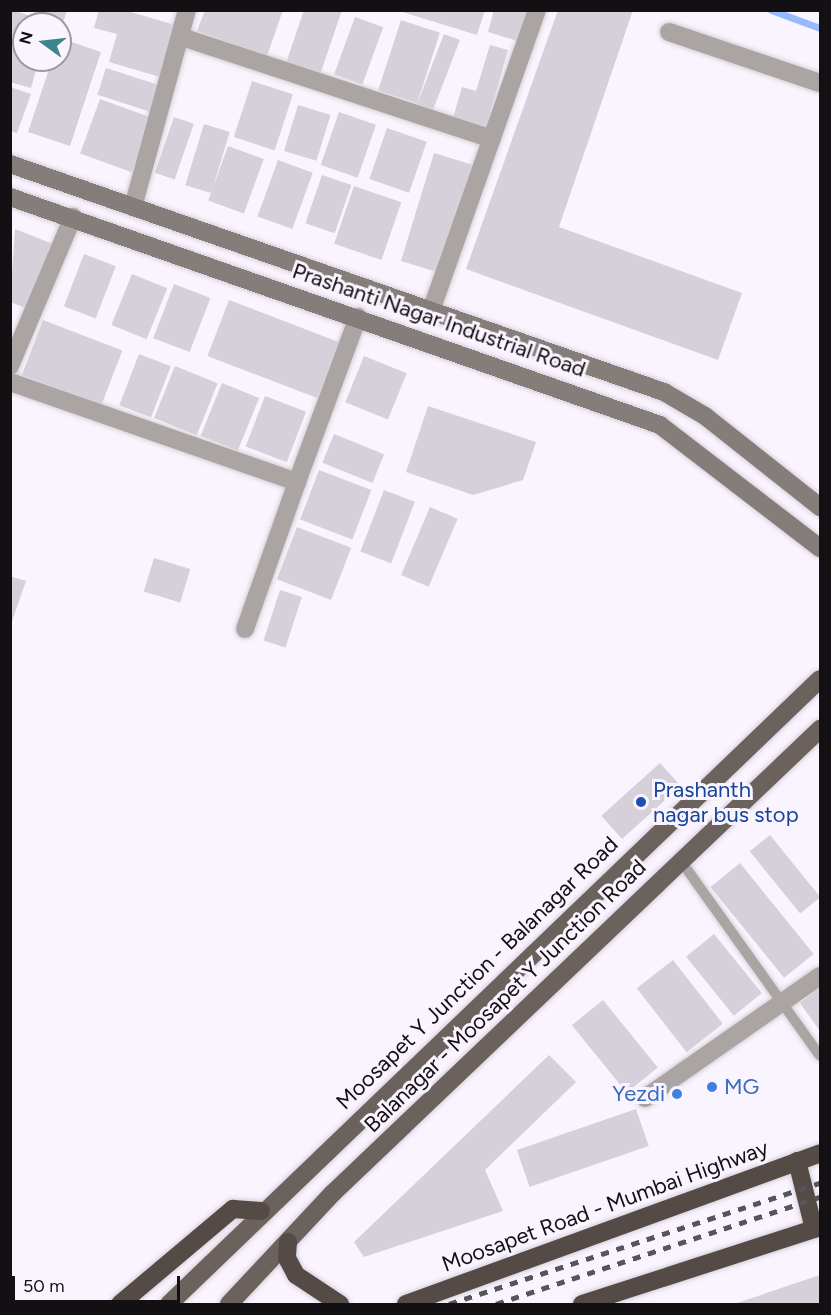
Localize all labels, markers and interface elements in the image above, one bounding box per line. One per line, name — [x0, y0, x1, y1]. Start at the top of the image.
north arrow — [12, 12, 72, 72]
text: N — [15, 29, 37, 46]
street label: Prashanti Nagar Industrial Road — [289, 257, 589, 383]
place label: Prashanth nagar bus stop — [653, 776, 799, 828]
marker: Prashanth nagar bus stop — [634, 795, 648, 809]
street label: Moosapet Y Junction - Balanagar Road — [331, 831, 623, 1115]
street label: Balanagar - Moosapet Y Junction Road — [359, 854, 651, 1138]
place label: MG — [724, 1074, 759, 1100]
marker: MG — [705, 1080, 719, 1094]
place label: Yezdi — [612, 1081, 665, 1107]
marker: Yezdi — [670, 1087, 684, 1101]
street label: Moosapet Road - Mumbai Highway — [438, 1134, 772, 1278]
scale bar — [15, 1264, 183, 1302]
text: 50 m — [23, 1275, 65, 1297]

